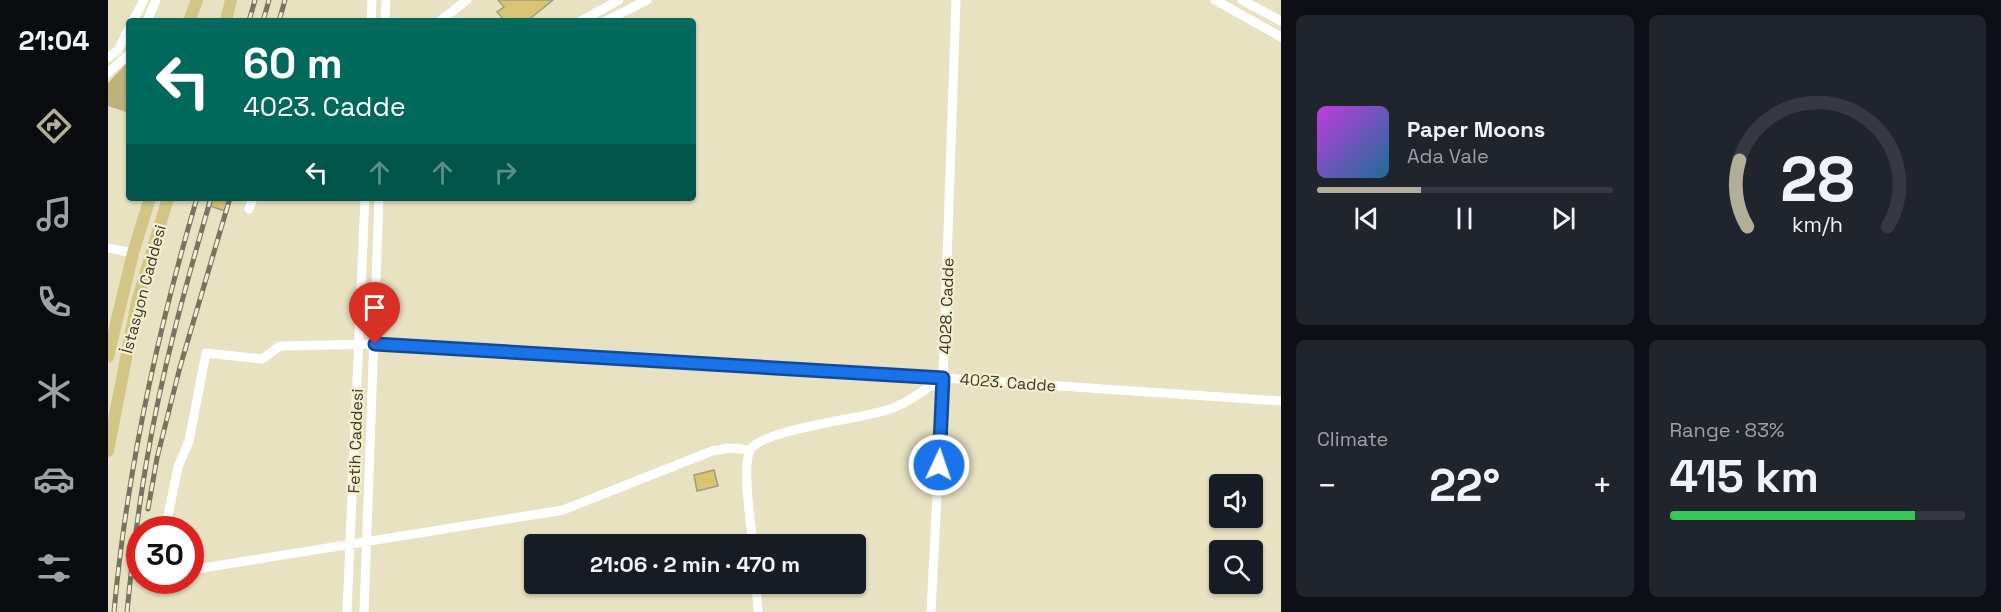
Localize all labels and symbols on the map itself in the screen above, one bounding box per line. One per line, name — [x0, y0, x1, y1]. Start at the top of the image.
street label: İstasyon Caddesi — [116, 223, 171, 356]
street label: 4028. Cadde — [934, 257, 959, 355]
pin — [349, 282, 400, 344]
street label: 4023. Cadde — [959, 369, 1057, 396]
street label: Fetih Caddesi — [343, 388, 368, 494]
position arrow — [907, 433, 971, 497]
speed limit sign: 30 — [126, 516, 204, 594]

